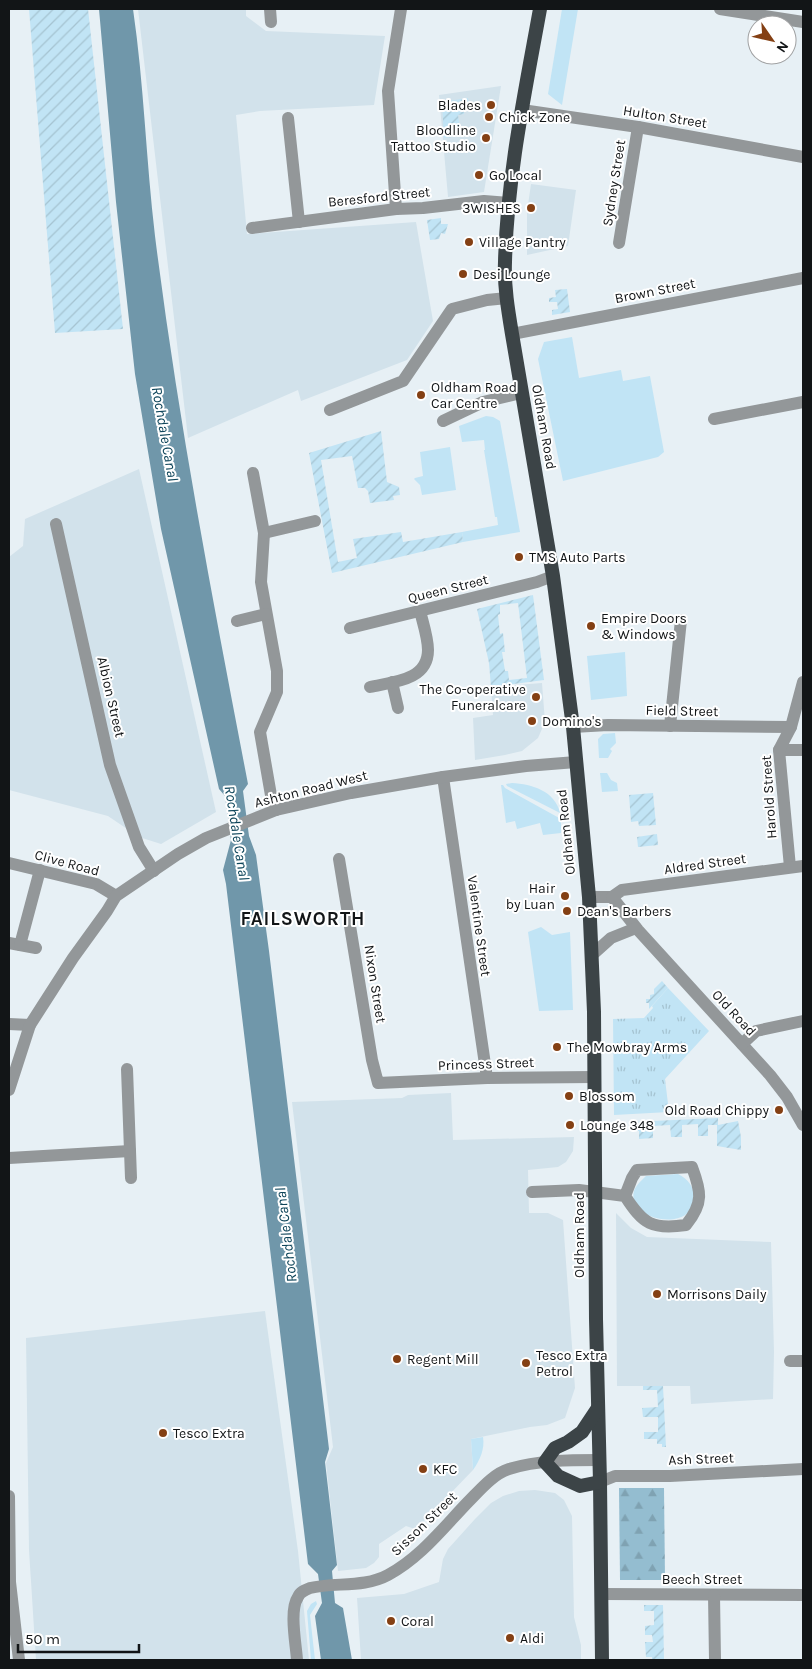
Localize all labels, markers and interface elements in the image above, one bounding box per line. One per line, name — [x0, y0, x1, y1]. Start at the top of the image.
north arrow — [747, 15, 797, 65]
text: N — [773, 38, 792, 56]
place label: Blades — [438, 97, 481, 114]
marker: Blades — [485, 99, 497, 111]
street label: Hulton Street — [622, 102, 708, 132]
place label: Chick Zone — [499, 109, 570, 126]
marker: Chick Zone — [483, 111, 495, 123]
place label: Bloodline Tattoo Studio — [391, 122, 476, 155]
marker: Bloodline Tattoo Studio — [480, 132, 492, 144]
street label: Sydney Street — [599, 139, 629, 227]
place label: Go Local — [489, 167, 542, 184]
marker: Go Local — [473, 169, 485, 181]
street label: Beresford Street — [327, 183, 431, 211]
place label: 3WISHES — [462, 200, 521, 217]
marker: 3WISHES — [525, 202, 537, 214]
place label: Village Pantry — [479, 234, 566, 251]
marker: Village Pantry — [463, 236, 475, 248]
place label: Desi Lounge — [473, 266, 551, 283]
marker: Desi Lounge — [457, 268, 469, 280]
street label: Brown Street — [613, 275, 697, 307]
place label: Oldham Road Car Centre — [431, 379, 517, 412]
street label: Oldham Road — [528, 383, 560, 471]
water label: Rochdale Canal — [148, 385, 182, 483]
marker: Oldham Road Car Centre — [415, 389, 427, 401]
place label: TMS Auto Parts — [529, 549, 626, 566]
marker: TMS Auto Parts — [513, 551, 525, 563]
street label: Queen Street — [406, 571, 490, 607]
place label: Empire Doors & Windows — [601, 610, 687, 643]
marker: Empire Doors & Windows — [585, 620, 597, 632]
street label: Albion Street — [93, 655, 129, 739]
place label: The Co-operative Funeralcare — [419, 681, 526, 714]
marker: The Co-operative Funeralcare — [530, 691, 542, 703]
street label: Field Street — [646, 702, 718, 720]
place label: Domino's — [542, 713, 602, 730]
marker: Domino's — [526, 715, 538, 727]
street label: Harold Street — [758, 755, 780, 839]
street label: Ashton Road West — [253, 767, 369, 811]
water label: Rochdale Canal — [221, 784, 253, 882]
street label: Oldham Road — [553, 788, 579, 876]
street label: Clive Road — [33, 846, 101, 880]
street label: Aldred Street — [663, 850, 747, 878]
street label: Valentine Street — [464, 875, 494, 977]
place label: Hair by Luan — [506, 880, 556, 913]
marker: Hair by Luan — [559, 890, 571, 902]
place label: Dean's Barbers — [577, 903, 672, 920]
marker: Dean's Barbers — [561, 905, 573, 917]
district label: FAILSWORTH — [241, 908, 366, 930]
street label: Nixon Street — [360, 944, 390, 1024]
street label: Old Road — [708, 986, 760, 1040]
place label: The Mowbray Arms — [567, 1039, 687, 1056]
marker: The Mowbray Arms — [551, 1041, 563, 1053]
street label: Princess Street — [438, 1054, 534, 1074]
place label: Blossom — [579, 1088, 635, 1105]
marker: Blossom — [563, 1090, 575, 1102]
place label: Old Road Chippy — [665, 1102, 769, 1119]
marker: Old Road Chippy — [773, 1104, 785, 1116]
place label: Lounge 348 — [580, 1117, 654, 1134]
marker: Lounge 348 — [564, 1119, 576, 1131]
water label: Rochdale Canal — [271, 1186, 301, 1284]
street label: Oldham Road — [571, 1192, 588, 1278]
place label: Morrisons Daily — [667, 1286, 767, 1303]
marker: Morrisons Daily — [651, 1288, 663, 1300]
place label: Tesco Extra Petrol — [536, 1347, 608, 1380]
place label: Regent Mill — [407, 1351, 479, 1368]
marker: Regent Mill — [391, 1353, 403, 1365]
marker: Tesco Extra Petrol — [520, 1357, 532, 1369]
place label: Tesco Extra — [173, 1425, 245, 1442]
marker: Tesco Extra — [157, 1427, 169, 1439]
street label: Ash Street — [668, 1449, 734, 1469]
place label: KFC — [433, 1461, 457, 1478]
marker: KFC — [417, 1463, 429, 1475]
street label: Sisson Street — [387, 1488, 461, 1560]
street label: Beech Street — [662, 1571, 742, 1588]
place label: Coral — [401, 1613, 434, 1630]
marker: Coral — [385, 1615, 397, 1627]
scale bar — [18, 1622, 139, 1654]
text: 50 m — [25, 1630, 60, 1648]
place label: Aldi — [520, 1630, 544, 1647]
marker: Aldi — [504, 1632, 516, 1644]

